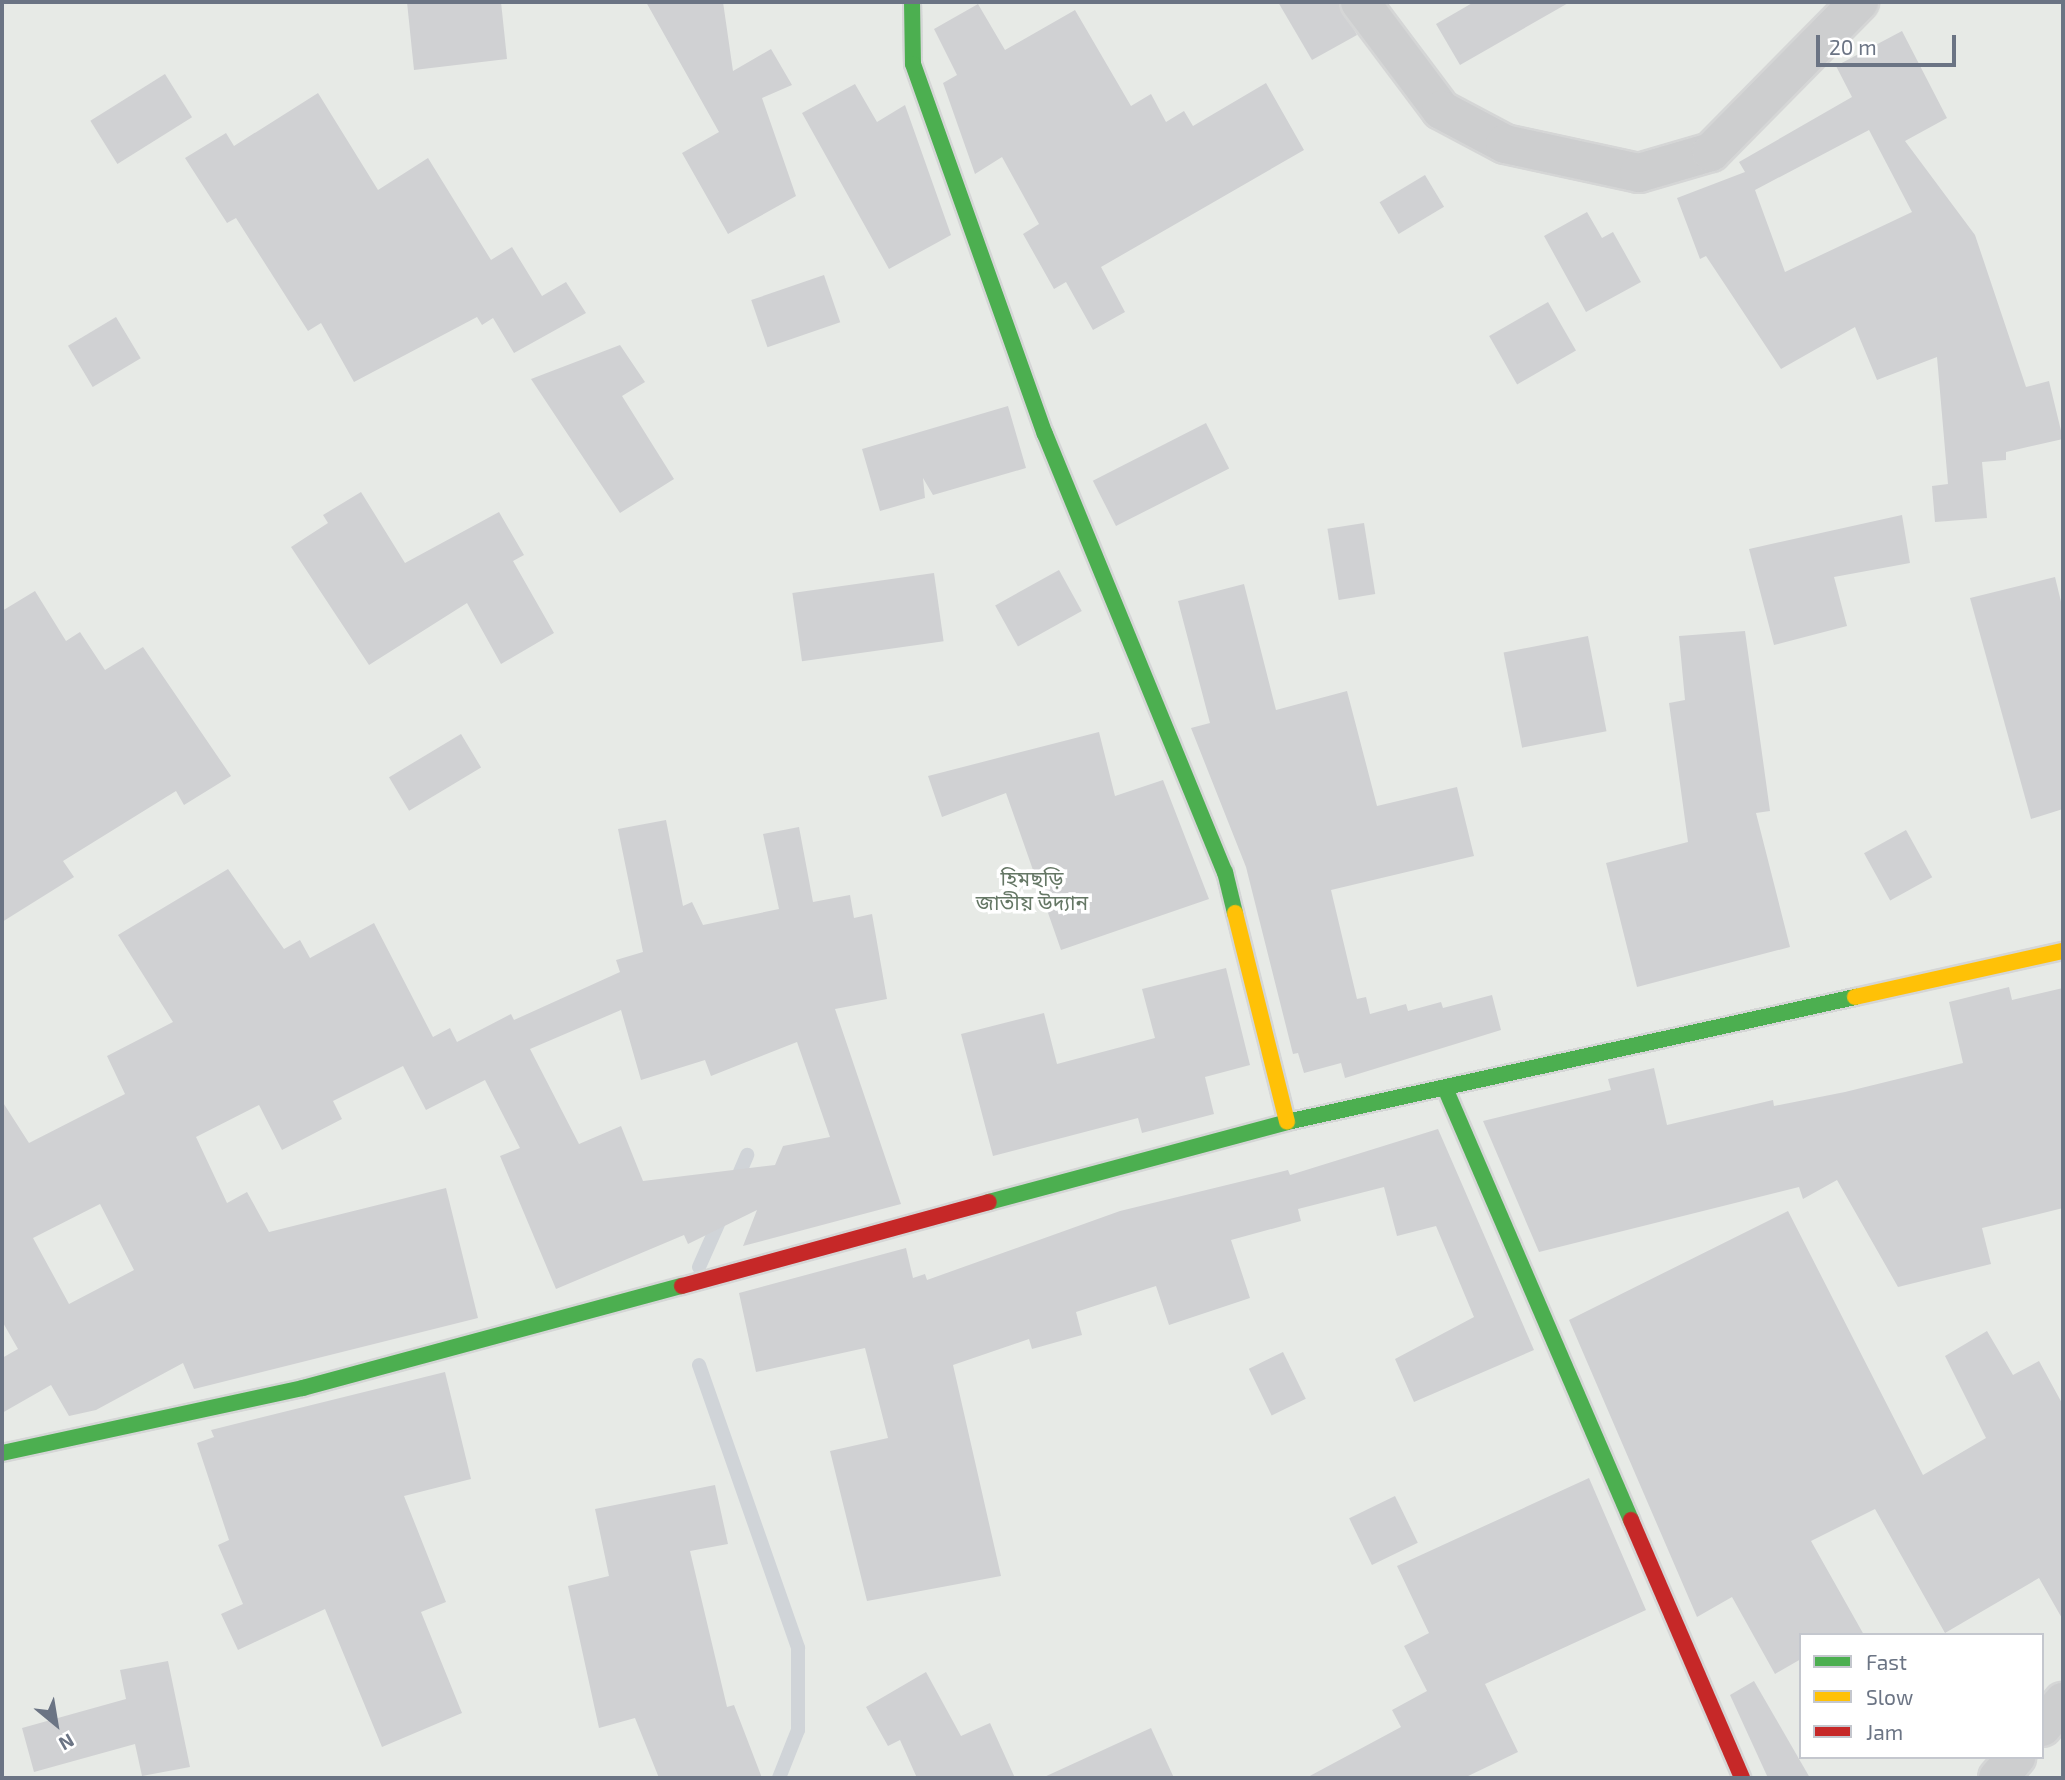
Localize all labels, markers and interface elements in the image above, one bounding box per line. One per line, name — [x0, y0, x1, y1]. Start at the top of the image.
scale bar — [1820, 21, 1960, 65]
text: 20 m — [1829, 34, 1877, 59]
park label: হিমছড়ি জাতীয় উদ্যান — [976, 865, 1088, 915]
legend — [1799, 1633, 2044, 1759]
text: Fast — [1866, 1649, 1907, 1674]
text: Slow — [1866, 1684, 1913, 1709]
north arrow — [21, 1689, 91, 1759]
text: Jam — [1866, 1719, 1903, 1744]
text: N — [55, 1729, 78, 1756]

